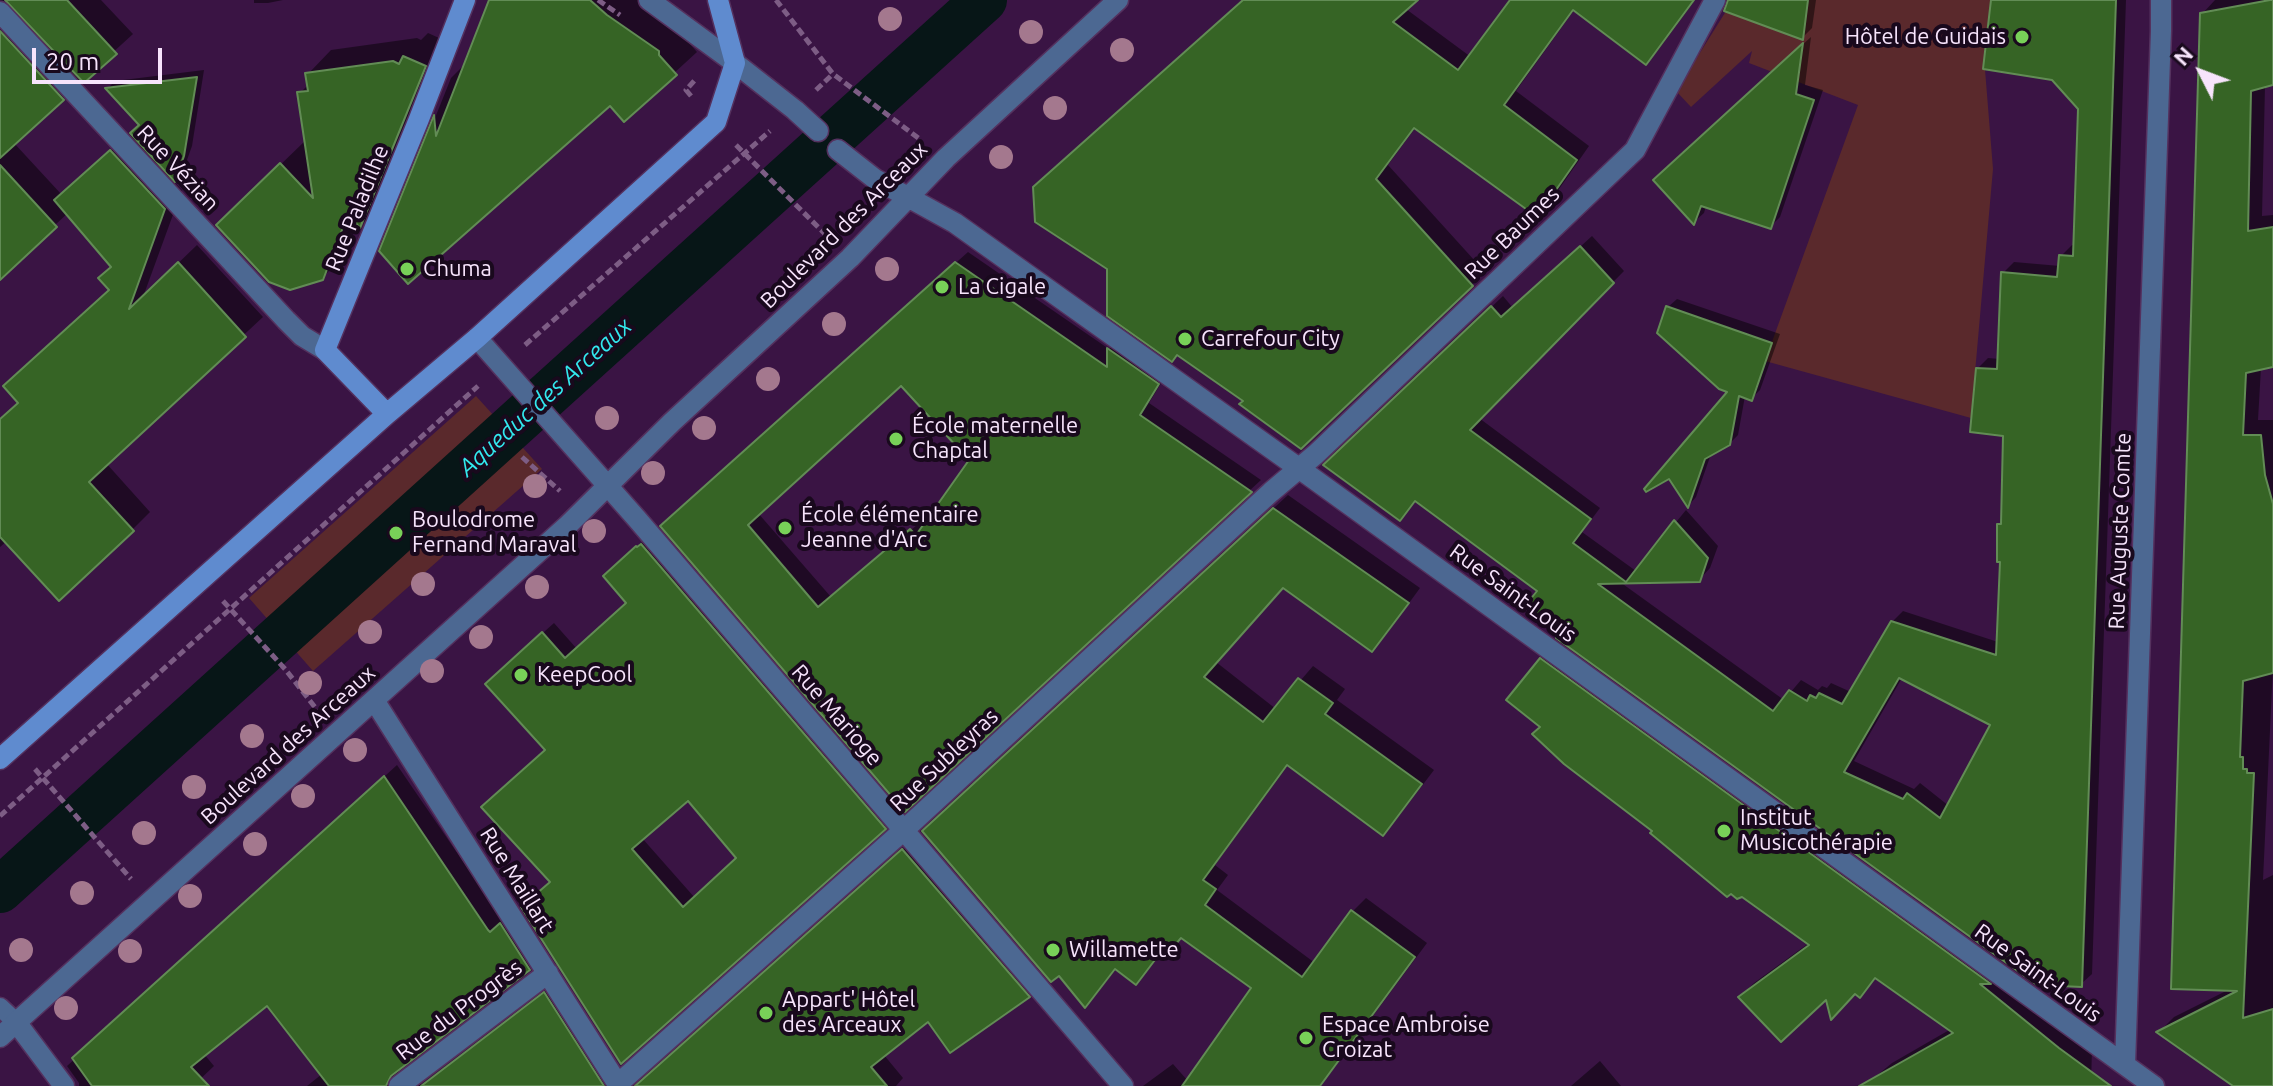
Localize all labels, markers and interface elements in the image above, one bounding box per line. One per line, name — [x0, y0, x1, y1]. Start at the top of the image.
place label: Hôtel de Guidais — [1845, 24, 2006, 50]
marker: Hôtel de Guidais — [2013, 28, 2031, 46]
scale bar — [36, 32, 166, 82]
north arrow — [2161, 32, 2241, 112]
text: N — [2168, 41, 2198, 70]
text: 20 m — [46, 48, 99, 75]
street label: Rue Vézian — [131, 119, 225, 217]
street label: Boulevard des Arceaux — [755, 136, 933, 314]
street label: Rue Paladilhe — [320, 141, 394, 275]
street label: Rue Baumes — [1459, 181, 1565, 285]
place label: Chuma — [423, 256, 492, 282]
marker: Chuma — [398, 260, 416, 278]
place label: La Cigale — [958, 274, 1046, 300]
marker: La Cigale — [933, 278, 951, 296]
water label: Aqueduc des Arceaux — [453, 312, 637, 482]
place label: Carrefour City — [1201, 326, 1340, 352]
marker: Carrefour City — [1176, 330, 1194, 348]
place label: École maternelle Chaptal — [912, 413, 1078, 464]
marker: École maternelle Chaptal — [887, 430, 905, 448]
street label: Rue Auguste Comte — [2103, 432, 2137, 630]
place label: École élémentaire Jeanne d'Arc — [801, 502, 979, 554]
place label: Boulodrome Fernand Maraval — [412, 507, 576, 558]
marker: École élémentaire Jeanne d'Arc — [776, 519, 794, 537]
marker: Boulodrome Fernand Maraval — [387, 524, 405, 542]
street label: Rue Saint-Louis — [1444, 538, 1582, 648]
street label: Rue Marioge — [786, 659, 888, 771]
street label: Boulevard des Arceaux — [196, 660, 380, 830]
place label: KeepCool — [537, 662, 632, 688]
marker: KeepCool — [512, 666, 530, 684]
street label: Rue Subleyras — [884, 703, 1004, 817]
place label: Institut Musicothérapie — [1740, 805, 1893, 856]
marker: Institut Musicothérapie — [1715, 822, 1733, 840]
street label: Rue Maillart — [474, 823, 560, 937]
street label: Rue Saint-Louis — [1969, 918, 2107, 1028]
place label: Willamette — [1069, 937, 1179, 963]
marker: Willamette — [1044, 941, 1062, 959]
street label: Rue du Progrès — [391, 954, 527, 1066]
place label: Appart' Hôtel des Arceaux — [782, 987, 915, 1038]
marker: Appart' Hôtel des Arceaux — [757, 1004, 775, 1022]
place label: Espace Ambroise Croizat — [1322, 1012, 1490, 1064]
marker: Espace Ambroise Croizat — [1297, 1029, 1315, 1047]

